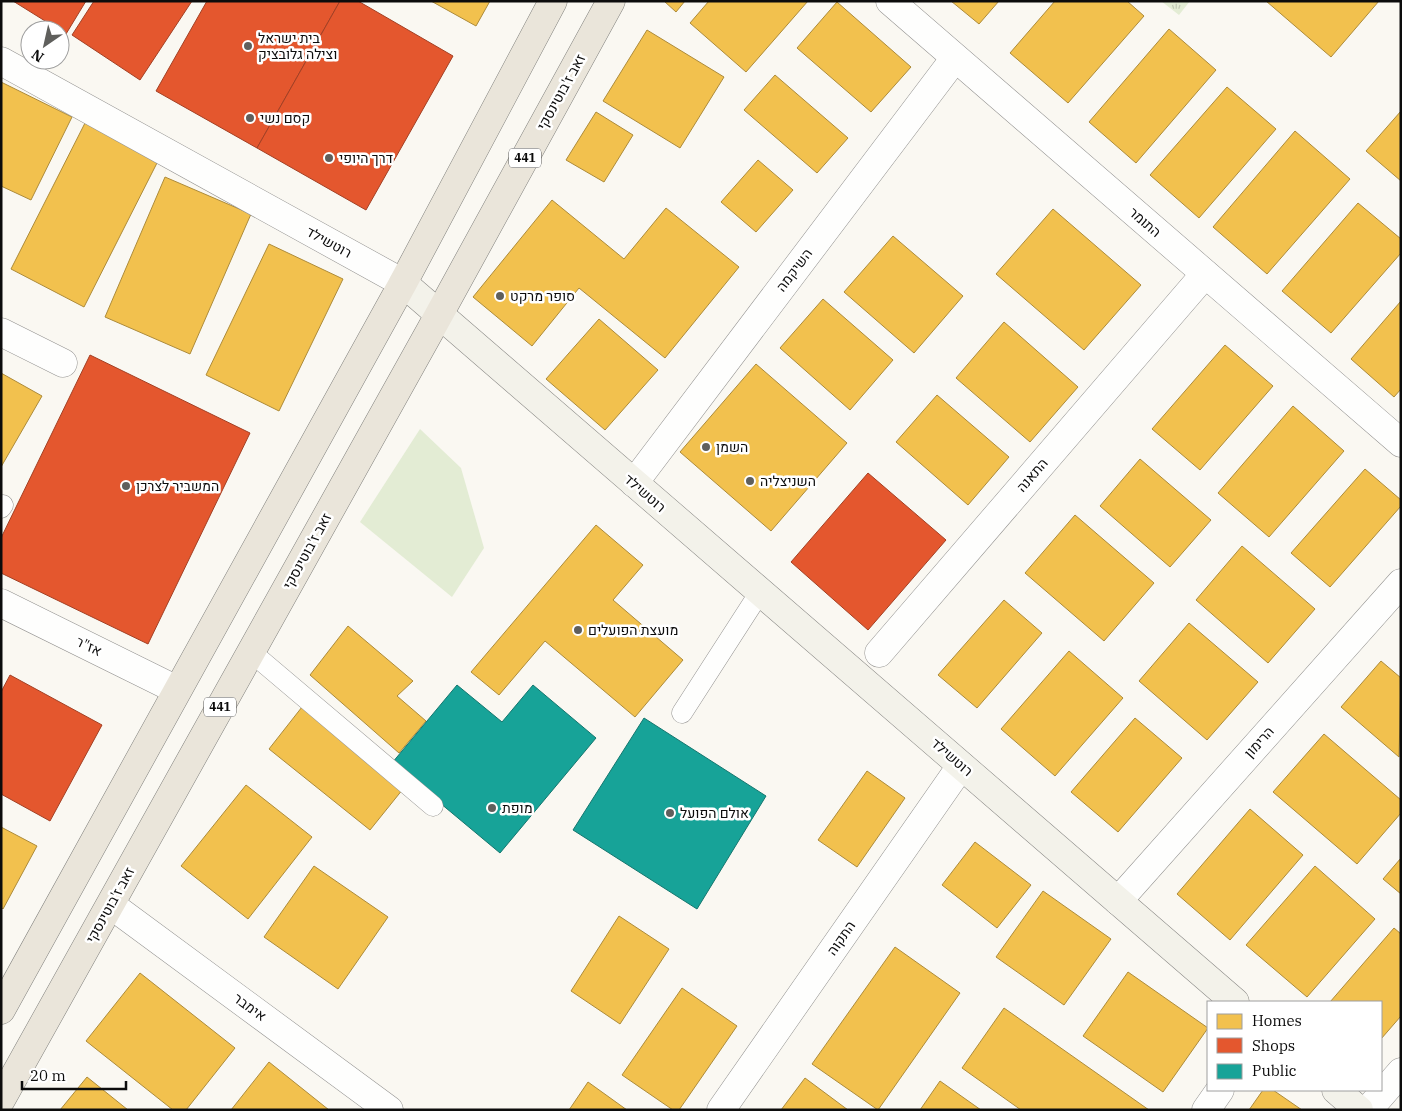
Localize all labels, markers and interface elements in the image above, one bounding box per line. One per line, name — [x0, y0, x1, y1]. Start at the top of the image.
north arrow — [20, 20, 70, 70]
place label: בית ישראל וצילה גלובציק — [258, 29, 337, 63]
marker: בית ישראל וצילה גלובציק — [242, 40, 254, 52]
text: N — [28, 45, 47, 66]
street label: זאב ז'בוטינסקי — [533, 51, 589, 133]
place label: קסם נשי — [260, 109, 310, 127]
marker: קסם נשי — [244, 112, 256, 124]
road number: 441 — [509, 148, 541, 168]
place label: דרך היופי — [339, 149, 393, 167]
marker: דרך היופי — [323, 152, 335, 164]
street label: התומר — [1125, 203, 1165, 241]
street label: רוטשילד — [303, 222, 355, 262]
street label: השיקמה — [772, 245, 816, 295]
place label: סופר מרקט — [510, 287, 575, 305]
marker: סופר מרקט — [494, 290, 506, 302]
place label: השמן — [716, 438, 748, 456]
marker: השמן — [700, 441, 712, 453]
street label: התאנה — [1012, 454, 1052, 496]
street label: רוטשילד — [620, 470, 670, 516]
place label: השניצליה — [760, 472, 816, 490]
marker: השניצליה — [744, 475, 756, 487]
place label: המשביר לצרכן — [136, 477, 219, 495]
marker: המשביר לצרכן — [120, 480, 132, 492]
street label: זאב ז'בוטינסקי — [279, 510, 335, 592]
place label: מועצת הפועלים — [588, 621, 678, 639]
marker: מועצת הפועלים — [572, 624, 584, 636]
street label: אז"ר — [73, 632, 105, 660]
road number: 441 — [204, 698, 236, 716]
street label: הרימון — [1240, 722, 1278, 762]
street label: רוטשילד — [927, 734, 977, 780]
place label: מופת — [502, 799, 533, 817]
marker: מופת — [486, 802, 498, 814]
place label: אולם הפועל — [680, 804, 749, 822]
marker: אולם הפועל — [664, 807, 676, 819]
street label: זאב ז'בוטינסקי — [82, 864, 138, 946]
street label: התקוה — [823, 917, 859, 959]
street label: אימבר — [230, 989, 270, 1025]
legend — [1207, 1001, 1382, 1091]
text: Homes — [1252, 1011, 1302, 1030]
text: Shops — [1252, 1036, 1295, 1055]
scale bar — [22, 1058, 126, 1090]
text: Public — [1252, 1061, 1297, 1080]
text: 20 m — [30, 1066, 66, 1085]

